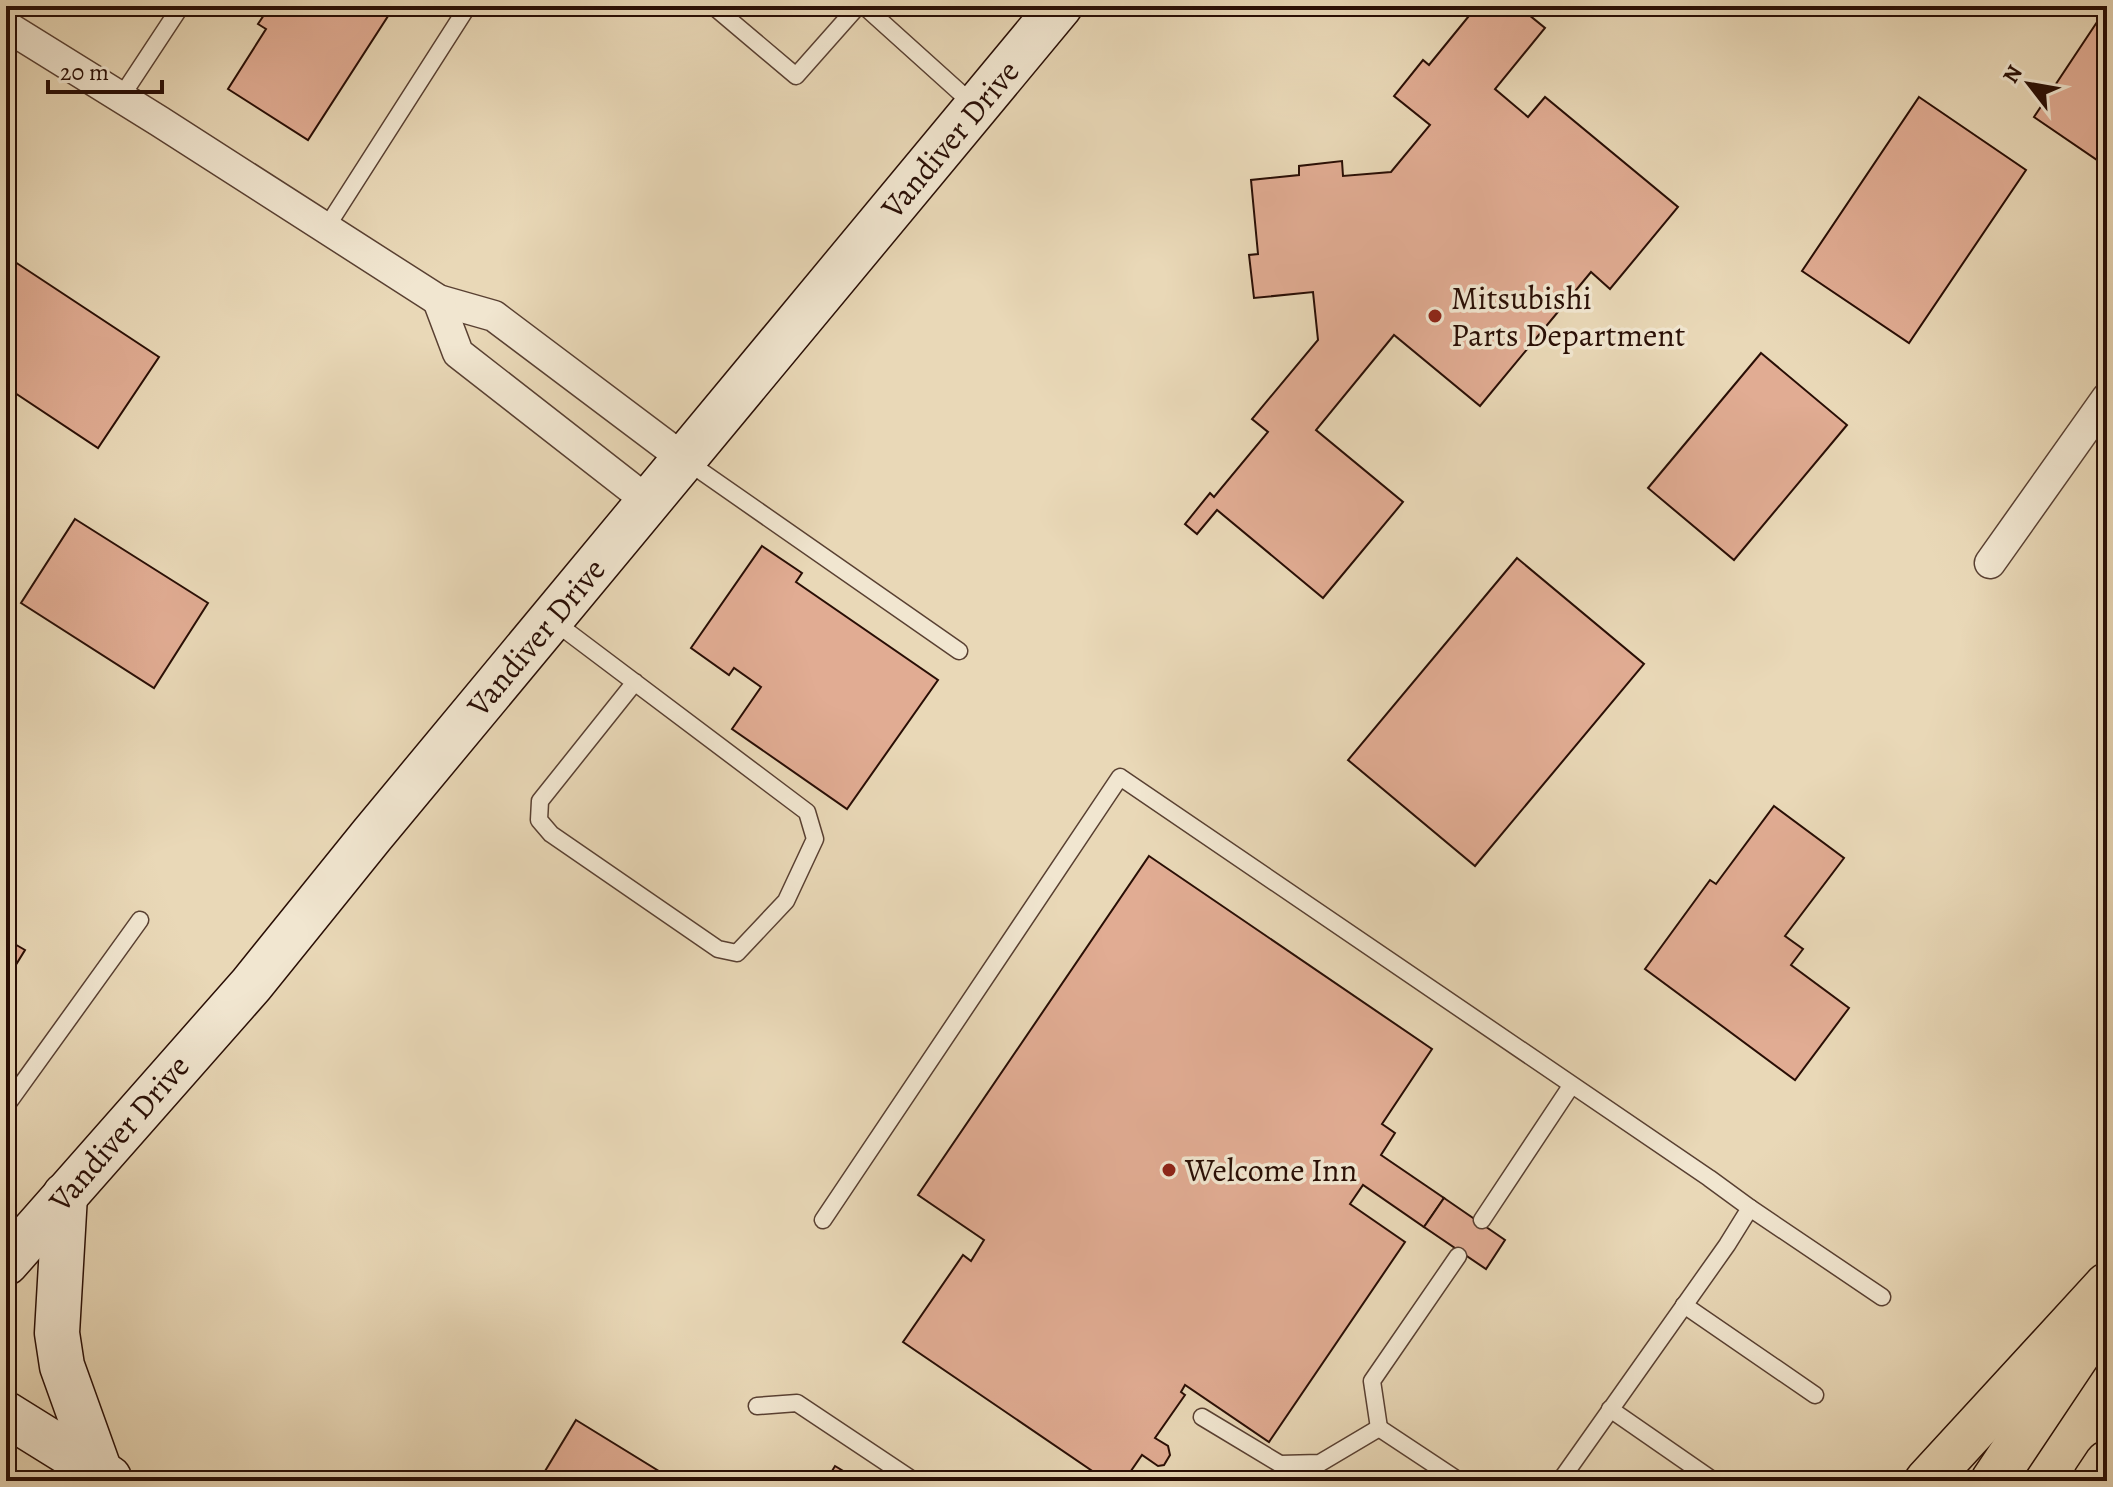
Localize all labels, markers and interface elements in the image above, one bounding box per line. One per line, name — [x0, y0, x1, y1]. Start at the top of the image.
scale bar — [48, 44, 162, 94]
north arrow — [1989, 44, 2069, 124]
street label: Vandiver Drive — [870, 51, 1029, 228]
text: 20 m — [60, 56, 109, 88]
text: N — [1996, 60, 2030, 89]
place label: Mitsubishi Parts Department — [1451, 276, 1685, 357]
marker: Mitsubishi Parts Department — [1426, 307, 1444, 325]
street label: Vandiver Drive — [456, 549, 615, 726]
street label: Vandiver Drive — [38, 1045, 199, 1221]
place label: Welcome Inn — [1184, 1148, 1357, 1192]
marker: Welcome Inn — [1160, 1161, 1178, 1179]

